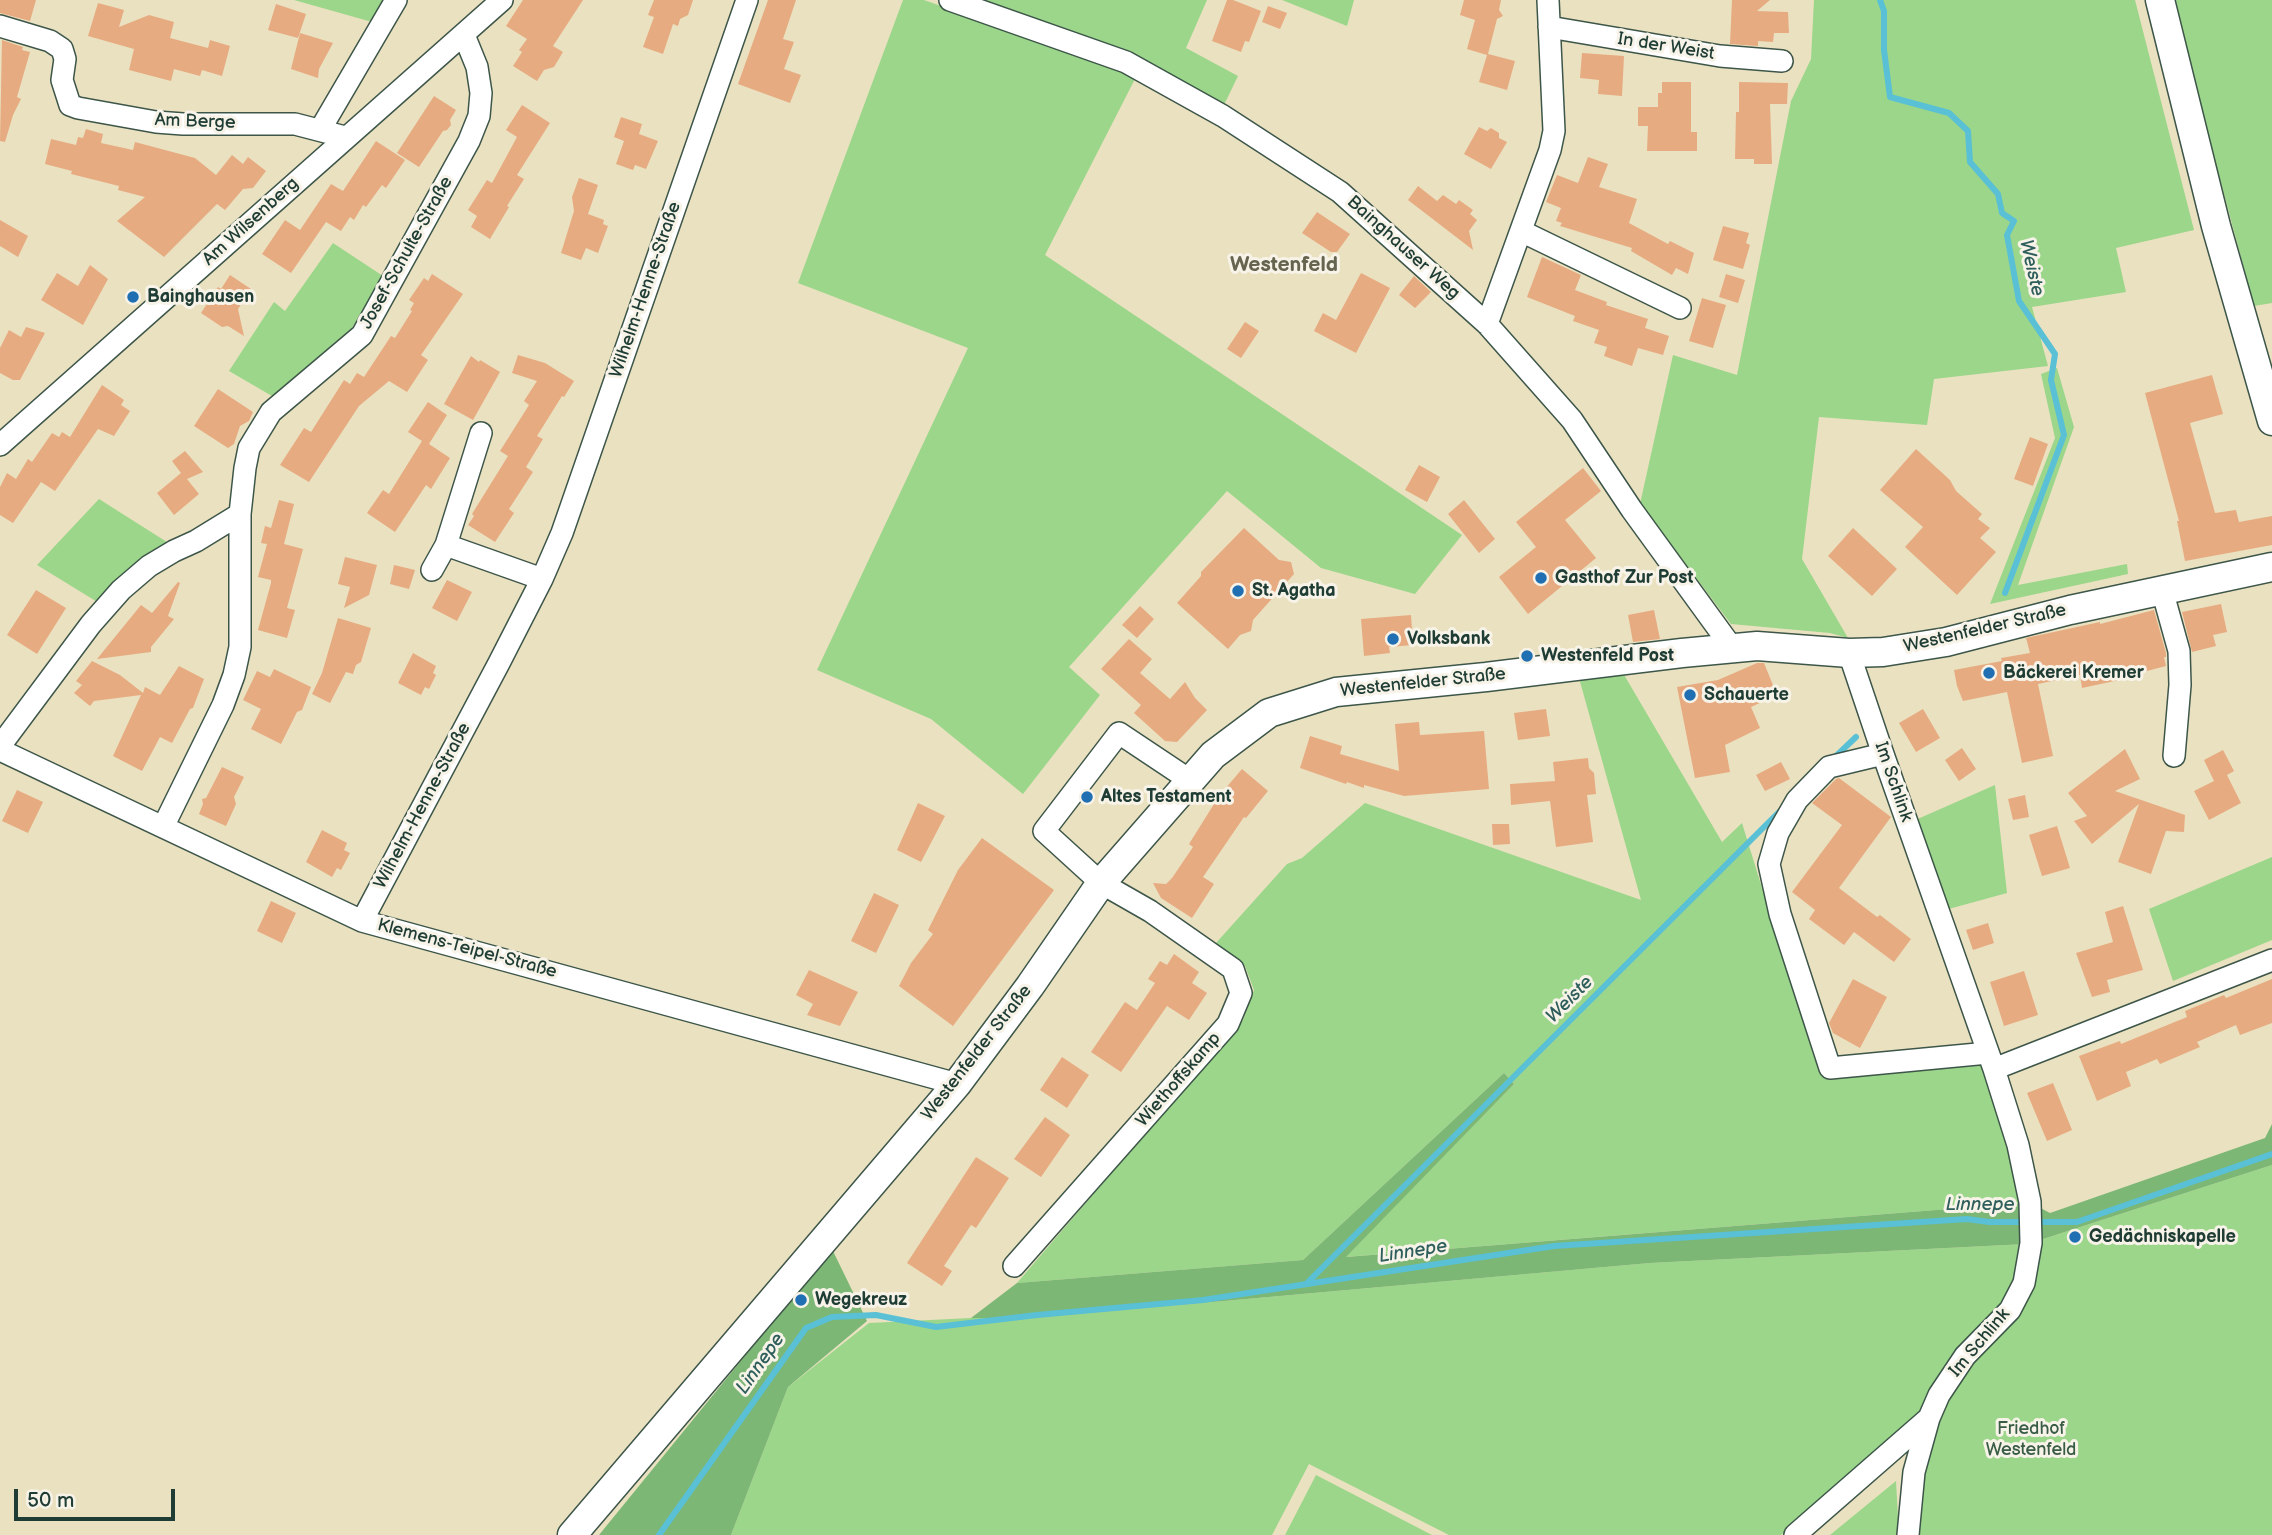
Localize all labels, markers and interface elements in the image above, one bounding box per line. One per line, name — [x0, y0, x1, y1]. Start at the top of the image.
street label: In der Weist — [1616, 29, 1716, 65]
street label: Am Berge — [154, 110, 236, 134]
street label: Am Wilsenberg — [199, 173, 303, 271]
street label: Josef-Schulte-Straße — [356, 173, 458, 333]
street label: Bainghauser Weg — [1342, 192, 1464, 304]
street label: Wilhelm-Henne-Straße — [606, 199, 686, 381]
water label: Weiste — [2013, 237, 2049, 299]
district label: Westenfeld — [1230, 253, 1338, 279]
place label: Bainghausen — [147, 286, 254, 308]
marker: Bainghausen — [125, 289, 141, 305]
place label: Gasthof Zur Post — [1555, 567, 1693, 589]
marker: Gasthof Zur Post — [1533, 570, 1549, 586]
place label: St. Agatha — [1252, 580, 1335, 602]
marker: St. Agatha — [1230, 583, 1246, 599]
street label: Westenfelder Straße — [1902, 600, 2068, 658]
place label: Volksbank — [1407, 628, 1490, 650]
marker: Volksbank — [1385, 631, 1401, 647]
place label: Westenfeld Post — [1541, 645, 1674, 667]
marker: Westenfeld Post — [1519, 648, 1535, 664]
place label: Bäckerei Kremer — [2003, 662, 2144, 684]
street label: Westenfelder Straße — [1339, 664, 1507, 702]
marker: Bäckerei Kremer — [1981, 665, 1997, 681]
place label: Schauerte — [1704, 684, 1789, 706]
marker: Schauerte — [1682, 687, 1698, 703]
street label: Wilhelm-Henne-Straße — [370, 719, 476, 893]
street label: Im Schlink — [1869, 739, 1917, 825]
place label: Altes Testament — [1101, 786, 1232, 808]
marker: Altes Testament — [1079, 789, 1095, 805]
street label: Klemens-Teipel-Straße — [375, 915, 559, 983]
water label: Weiste — [1542, 972, 1598, 1028]
street label: Westenfelder Straße — [917, 981, 1037, 1125]
street label: Wiethoffskamp — [1132, 1028, 1226, 1132]
water label: Linnepe — [1945, 1194, 2015, 1216]
place label: Gedächniskapelle — [2089, 1226, 2236, 1248]
marker: Gedächniskapelle — [2067, 1229, 2083, 1245]
water label: Linnepe — [1377, 1235, 1449, 1269]
place label: Wegekreuz — [815, 1289, 907, 1311]
marker: Wegekreuz — [793, 1292, 809, 1308]
street label: Im Schlink — [1945, 1304, 2015, 1382]
water label: Linnepe — [732, 1329, 790, 1399]
park label: Friedhof Westenfeld — [1986, 1418, 2076, 1460]
scale bar — [18, 1476, 178, 1520]
text: 50 m — [27, 1488, 74, 1513]

